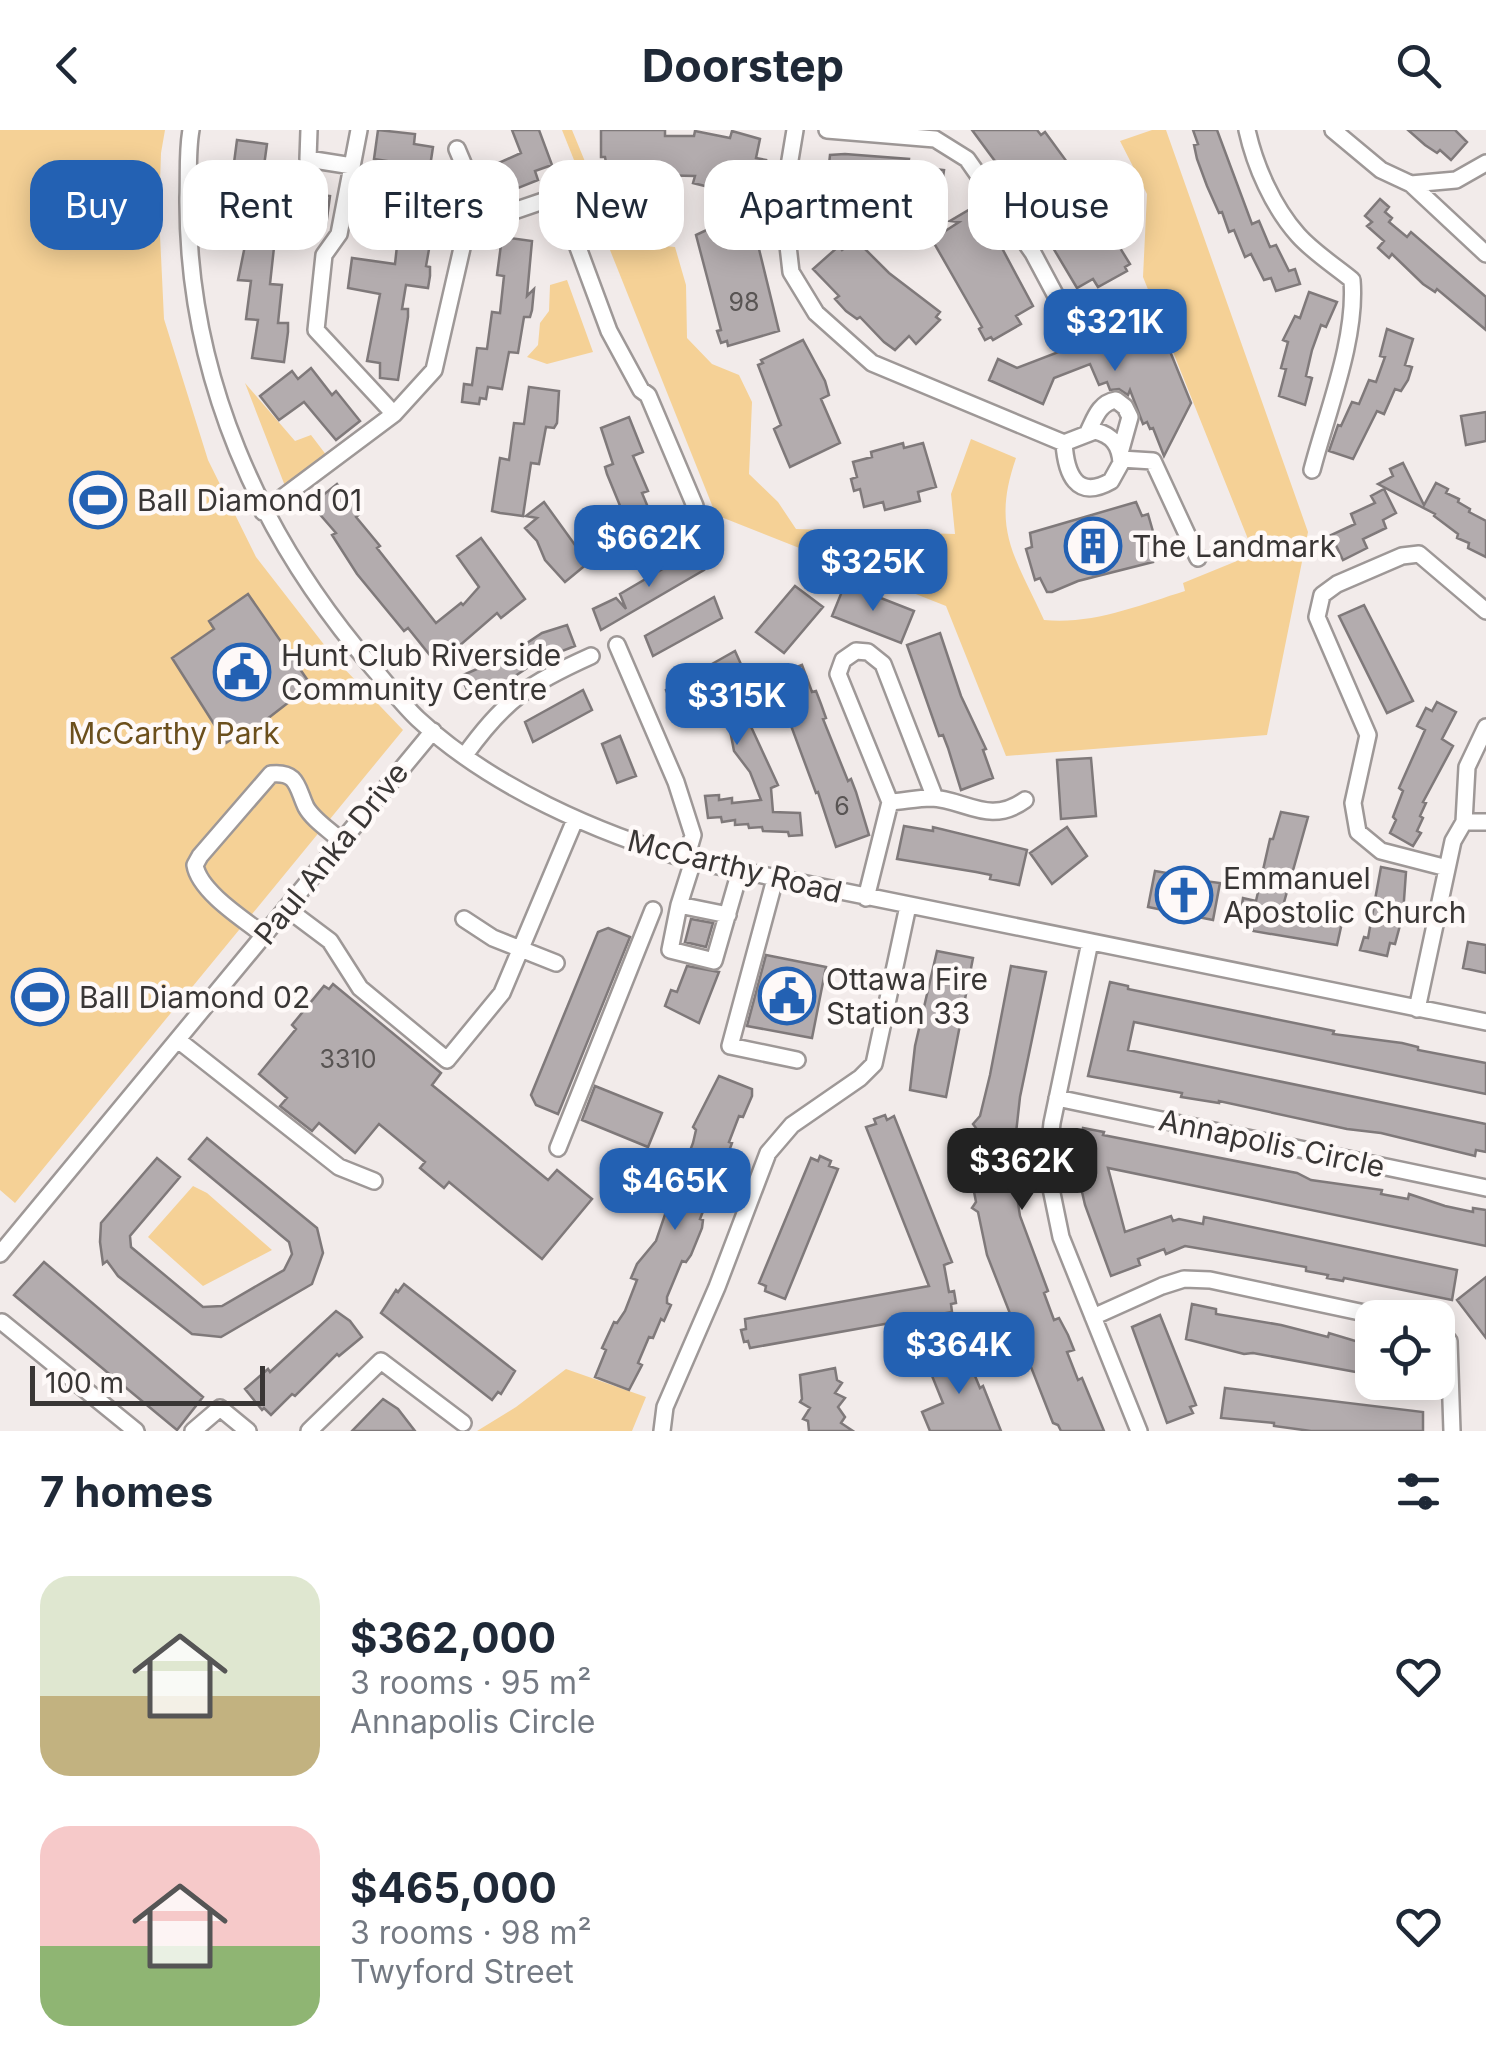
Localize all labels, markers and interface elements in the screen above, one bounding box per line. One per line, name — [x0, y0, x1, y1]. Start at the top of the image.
icon: back — [40, 38, 95, 93]
text: Doorstep — [642, 38, 844, 93]
icon: search — [1391, 38, 1446, 93]
chip: Buy — [30, 160, 163, 250]
chip: Rent — [183, 160, 328, 250]
chip: Filters — [348, 160, 519, 250]
chip: New — [539, 160, 684, 250]
chip: Apartment — [704, 160, 948, 250]
chip: House — [968, 160, 1144, 250]
house number: 98 — [729, 287, 759, 317]
pin: $321K — [1045, 289, 1185, 374]
text: $321K — [1066, 302, 1164, 341]
sports icon: Ball Diamond 01 — [68, 470, 128, 530]
place label: Ball Diamond 01 — [137, 482, 362, 518]
pin: $662K — [579, 505, 719, 590]
building icon: The Landmark — [1063, 516, 1123, 576]
text: $662K — [596, 518, 702, 557]
place label: The Landmark — [1132, 528, 1337, 564]
pin: $325K — [803, 529, 943, 614]
text: $325K — [820, 542, 926, 581]
place label: Hunt Club Riverside Community Centre — [281, 637, 561, 707]
public building icon: Hunt Club Riverside Community Centre — [212, 642, 272, 702]
pin: $315K — [667, 663, 807, 748]
text: $315K — [688, 676, 786, 715]
park label: McCarthy Park — [68, 715, 280, 751]
street label: Paul Anka Drive — [247, 755, 415, 951]
house number: 6 — [834, 791, 850, 821]
street label: McCarthy Road — [624, 822, 846, 910]
place label: Emmanuel Apostolic Church — [1223, 860, 1467, 930]
church icon: Emmanuel Apostolic Church — [1154, 865, 1214, 925]
place label: Ottawa Fire Station 33 — [826, 961, 988, 1031]
public building icon: Ottawa Fire Station 33 — [757, 966, 817, 1026]
sports icon: Ball Diamond 02 — [10, 967, 70, 1027]
place label: Ball Diamond 02 — [79, 979, 310, 1015]
house number: 3310 — [320, 1044, 376, 1074]
street label: Annapolis Circle — [1156, 1101, 1388, 1185]
pin: $362K — [952, 1128, 1092, 1213]
text: $362K — [969, 1141, 1075, 1180]
pin: $465K — [605, 1148, 745, 1233]
text: $465K — [622, 1161, 728, 1200]
map controls — [1355, 1300, 1455, 1400]
button: locate — [1355, 1300, 1455, 1400]
pin: $364K — [889, 1312, 1029, 1397]
text: $364K — [905, 1325, 1013, 1364]
scale bar — [30, 1361, 265, 1406]
text: 100 m — [45, 1366, 124, 1400]
icon: filters — [1391, 1464, 1446, 1519]
text: 7 homes — [40, 1466, 213, 1517]
text: $362,000 — [350, 1612, 556, 1663]
icon: home — [120, 1616, 240, 1736]
icon: heart — [1391, 1649, 1446, 1704]
text: 3 rooms · 95 m² — [350, 1663, 591, 1702]
text: Annapolis Circle — [350, 1702, 595, 1741]
text: $465,000 — [350, 1862, 557, 1913]
icon: home — [120, 1866, 240, 1986]
icon: heart — [1391, 1899, 1446, 1954]
text: 3 rooms · 98 m² — [350, 1913, 592, 1952]
text: Twyford Street — [350, 1952, 574, 1991]

